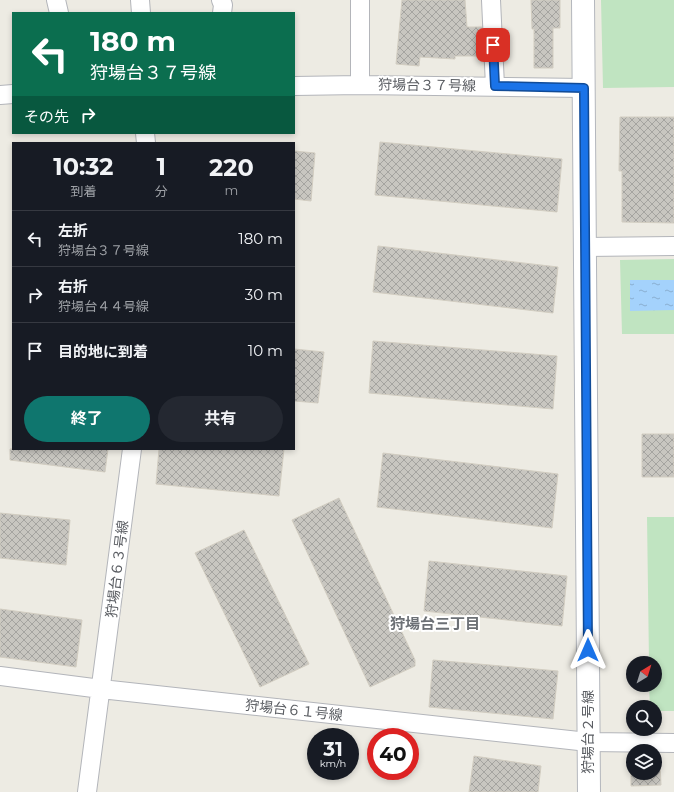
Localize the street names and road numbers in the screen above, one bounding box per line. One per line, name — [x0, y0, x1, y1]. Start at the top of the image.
street label: 狩場台３７号線 — [378, 75, 476, 95]
street label: 狩場台６３号線 — [102, 519, 132, 619]
street label: 狩場台２号線 — [579, 690, 597, 774]
street label: 狩場台６１号線 — [244, 696, 344, 724]

